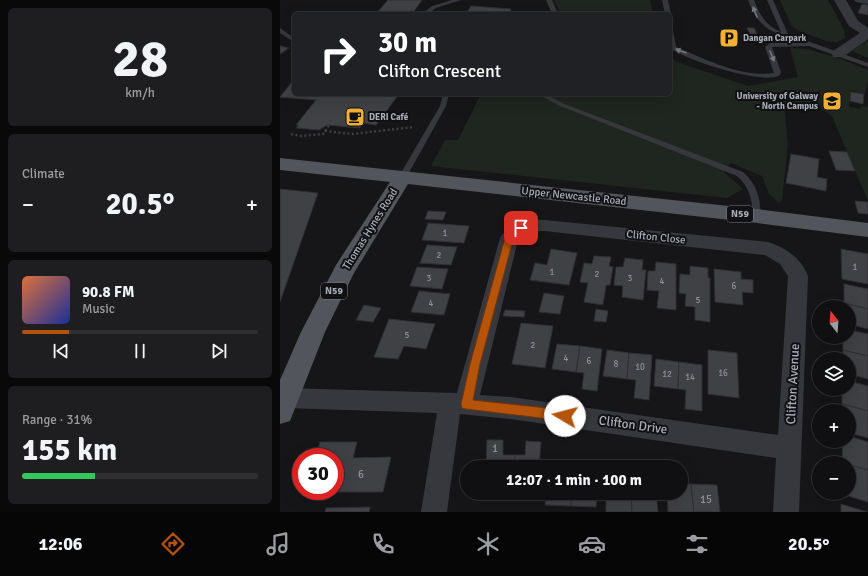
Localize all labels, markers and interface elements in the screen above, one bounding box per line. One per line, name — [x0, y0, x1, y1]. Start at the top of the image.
one-way arrow — [752, 5, 758, 17]
text: 30 m — [378, 26, 437, 60]
text: 28 — [112, 27, 168, 91]
parking icon: Dangan Carpark — [718, 27, 740, 49]
icon: right — [312, 28, 364, 80]
place label: Dangan Carpark — [743, 33, 806, 44]
one-way arrow — [675, 47, 687, 53]
one-way arrow — [770, 51, 776, 63]
text: Clifton Crescent — [378, 60, 501, 82]
text: km/h — [125, 85, 155, 101]
school or university icon: University of Galway - North Campus — [821, 90, 843, 112]
place label: University of Galway - North Campus — [737, 91, 819, 112]
cafe icon: DERI Café — [344, 106, 366, 128]
place label: DERI Café — [369, 112, 409, 123]
text: Climate — [22, 166, 65, 182]
street label: Upper Newcastle Road — [521, 184, 627, 208]
text: 20.5° — [105, 186, 175, 223]
street label: Thomas Hynes Road — [340, 186, 400, 272]
text: − — [22, 191, 34, 218]
text: + — [246, 191, 258, 218]
road number: N59 — [727, 206, 753, 222]
pin — [504, 211, 538, 245]
icon: arrive — [510, 217, 532, 239]
street label: Clifton Close — [626, 227, 686, 247]
house number: 1 — [443, 228, 448, 239]
house number: 2 — [437, 250, 442, 261]
house number: 1 — [853, 262, 858, 273]
house number: 1 — [550, 267, 555, 278]
house number: 2 — [595, 269, 600, 280]
house number: 3 — [427, 273, 432, 284]
house number: 3 — [628, 273, 633, 284]
house number: 4 — [660, 276, 665, 287]
house number: 6 — [732, 281, 737, 292]
text: 90.8 FM — [82, 283, 134, 301]
road number: N59 — [321, 283, 347, 299]
house number: 5 — [696, 295, 701, 306]
house number: 4 — [429, 298, 434, 309]
north arrow — [812, 300, 856, 344]
map controls — [812, 300, 856, 500]
text: Music — [82, 301, 115, 317]
house number: 5 — [405, 330, 410, 341]
icon: previous — [50, 340, 72, 362]
icon: pause — [129, 340, 151, 362]
icon: next — [208, 340, 230, 362]
house number: 2 — [531, 340, 536, 351]
street label: Clifton Avenue — [783, 343, 803, 425]
button: layers — [812, 352, 856, 396]
house number: 4 — [564, 353, 569, 364]
house number: 6 — [587, 356, 592, 367]
house number: 8 — [614, 359, 619, 370]
house number: 10 — [635, 362, 645, 373]
house number: 16 — [718, 368, 728, 379]
house number: 12 — [662, 369, 672, 380]
house number: 14 — [685, 372, 695, 383]
position arrow — [544, 395, 586, 437]
button: + — [812, 404, 856, 448]
text: Range · 31% — [22, 412, 92, 428]
street label: Clifton Drive — [598, 412, 668, 438]
text: 155 km — [22, 432, 117, 469]
house number: 1 — [492, 442, 498, 455]
speed limit sign: 30 — [292, 448, 344, 500]
button: − — [812, 456, 856, 500]
house number: 6 — [358, 468, 364, 481]
text: 12:07 · 1 min · 100 m — [506, 471, 642, 489]
house number: 15 — [700, 493, 712, 506]
icon: directions — [159, 530, 187, 558]
icon: music — [264, 530, 292, 558]
icon: phone — [369, 530, 397, 558]
icon: climate — [474, 530, 502, 558]
icon: car — [578, 530, 606, 558]
icon: filters — [683, 530, 711, 558]
text: 12:06 — [38, 533, 83, 555]
text: 20.5° — [788, 533, 830, 555]

